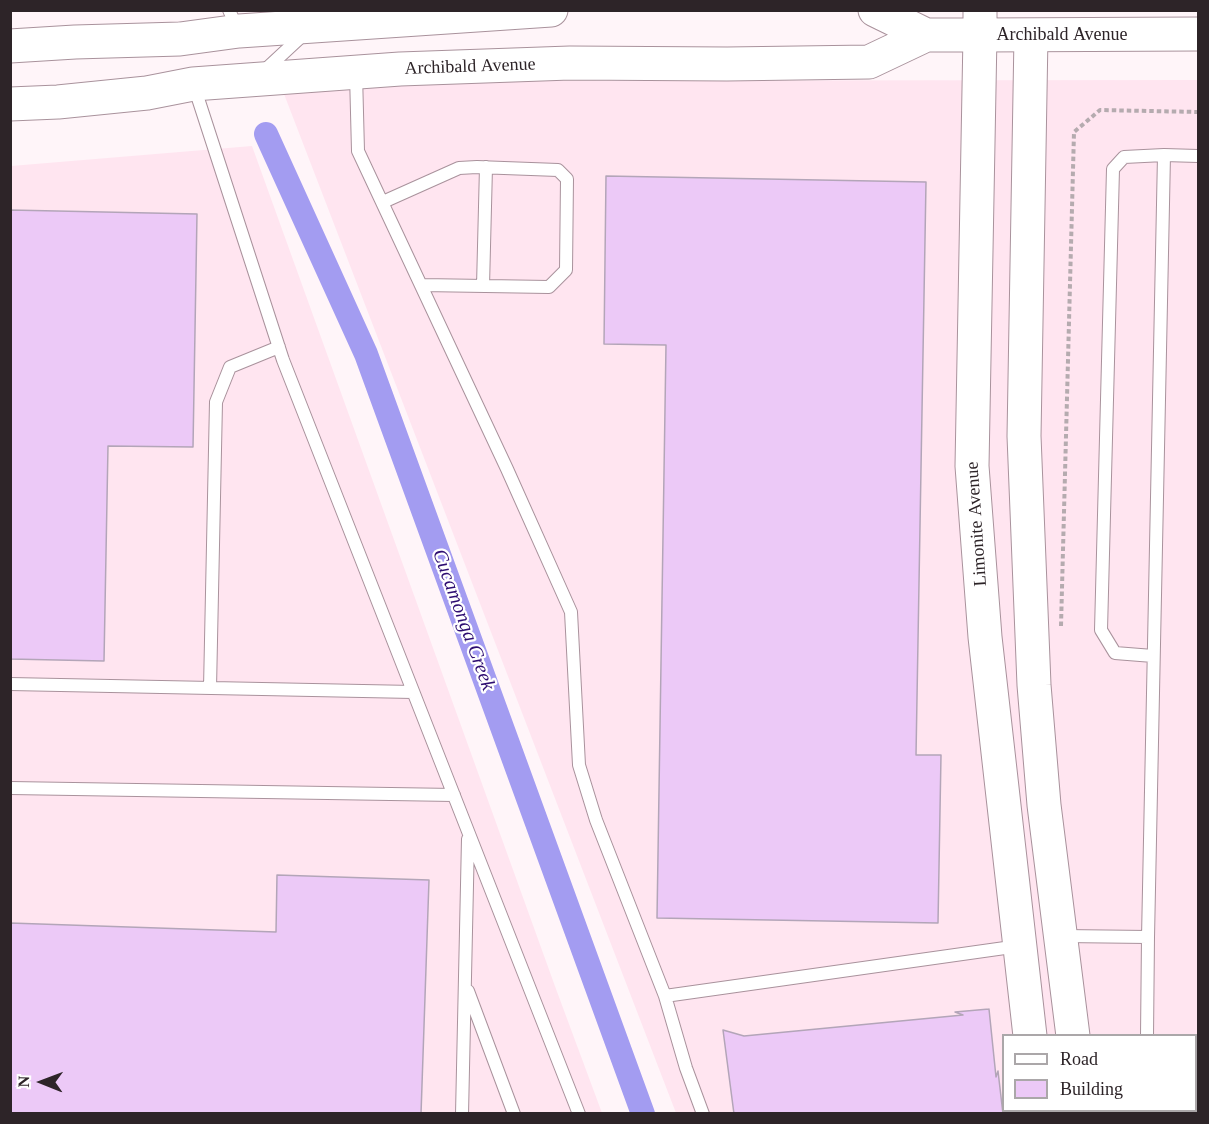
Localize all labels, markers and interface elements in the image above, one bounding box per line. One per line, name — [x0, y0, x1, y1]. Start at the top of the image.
street label: Archibald Avenue — [996, 24, 1128, 46]
street label: Archibald Avenue — [404, 54, 536, 80]
street label: Limonite Avenue — [962, 461, 992, 587]
water label: Cucamonga Creek — [426, 546, 500, 694]
legend — [1002, 1034, 1197, 1112]
text: Road — [1060, 1049, 1098, 1069]
north arrow — [12, 1052, 72, 1112]
text: N — [15, 1076, 32, 1088]
text: Building — [1060, 1079, 1123, 1099]

